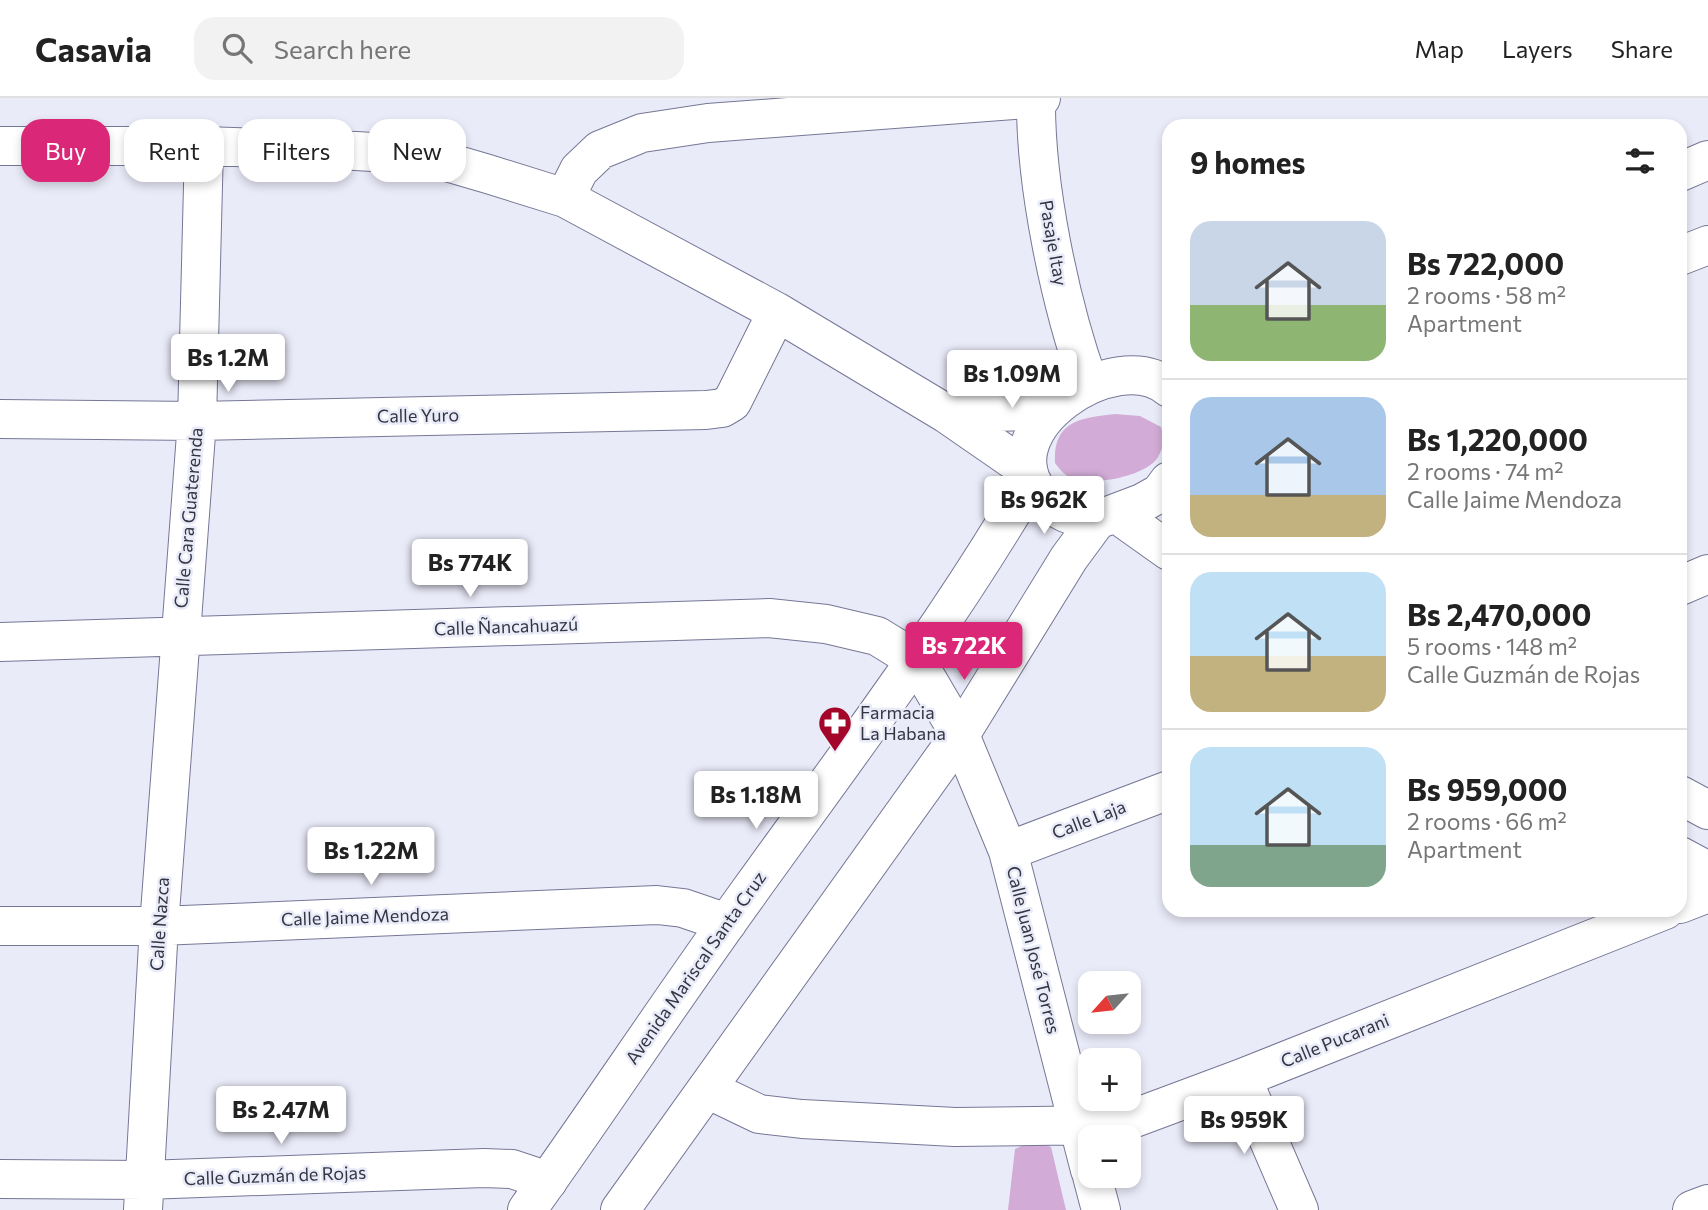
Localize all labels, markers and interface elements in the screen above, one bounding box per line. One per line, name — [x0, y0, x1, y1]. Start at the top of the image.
search box — [194, 17, 684, 80]
text: Casavia — [35, 28, 152, 69]
icon: search — [218, 29, 256, 67]
text: Search here — [274, 33, 411, 64]
text: Map — [1415, 34, 1464, 63]
text: Layers — [1502, 34, 1573, 63]
text: Share — [1611, 34, 1673, 63]
chip: Buy — [21, 119, 110, 182]
chip: Rent — [124, 119, 224, 182]
chip: Filters — [238, 119, 354, 182]
chip: New — [368, 119, 466, 182]
icon: filters — [1621, 142, 1659, 180]
text: 9 homes — [1190, 143, 1305, 180]
street label: Pasaje Itay — [1036, 198, 1072, 287]
text: Bs 722,000 — [1407, 244, 1564, 281]
icon: home — [1246, 249, 1330, 333]
text: 2 rooms · 58 m² — [1407, 281, 1566, 309]
text: Apartment — [1407, 309, 1522, 337]
pin: Bs 1.2M — [163, 334, 293, 394]
text: Bs 1.2M — [187, 343, 269, 371]
pin: Bs 1.09M — [940, 350, 1084, 410]
text: Bs 1.09M — [963, 359, 1061, 387]
street label: Calle Yuro — [377, 403, 459, 427]
text: Bs 1,220,000 — [1407, 420, 1588, 457]
icon: home — [1246, 425, 1330, 509]
street label: Calle Cara Guaterenda — [169, 427, 207, 609]
text: 2 rooms · 74 m² — [1407, 457, 1563, 485]
pin: Bs 962K — [979, 476, 1109, 536]
text: Bs 962K — [1000, 485, 1088, 513]
text: Calle Jaime Mendoza — [1407, 485, 1622, 513]
pin: Bs 774K — [405, 540, 535, 599]
text: Bs 774K — [428, 548, 512, 576]
text: Bs 2,470,000 — [1407, 595, 1591, 632]
icon: home — [1246, 600, 1330, 684]
street label: Calle Ñancahuazú — [434, 612, 578, 640]
pin: Bs 722K — [899, 622, 1029, 682]
text: Bs 722K — [921, 631, 1007, 659]
text: 5 rooms · 148 m² — [1407, 632, 1577, 660]
text: Calle Guzmán de Rojas — [1407, 660, 1640, 688]
place label: Farmacia La Habana — [860, 701, 946, 744]
pharmacy icon: Farmacia La Habana — [816, 704, 854, 753]
text: Bs 959,000 — [1407, 770, 1568, 807]
pin: Bs 1.18M — [684, 772, 828, 831]
icon: home — [1246, 775, 1330, 859]
text: Bs 1.18M — [710, 780, 802, 808]
street label: Calle Laja — [1048, 795, 1129, 843]
text: 2 rooms · 66 m² — [1407, 807, 1567, 835]
pin: Bs 1.22M — [299, 828, 443, 887]
text: Apartment — [1407, 835, 1522, 863]
text: Bs 1.22M — [323, 836, 419, 864]
street label: Calle Juan José Torres — [1003, 864, 1065, 1036]
street label: Avenida Mariscal Santa Cruz — [620, 867, 770, 1068]
street label: Calle Nazca — [145, 876, 173, 972]
street label: Calle Jaime Mendoza — [281, 902, 449, 930]
north arrow — [1078, 971, 1141, 1034]
map controls — [1078, 971, 1141, 1188]
street label: Calle Pucarani — [1277, 1008, 1392, 1072]
button: + — [1078, 1048, 1141, 1111]
pin: Bs 2.47M — [209, 1086, 353, 1146]
text: Bs 2.47M — [232, 1095, 330, 1123]
pin: Bs 959K — [1179, 1096, 1309, 1156]
text: Bs 959K — [1200, 1105, 1288, 1133]
button: − — [1078, 1125, 1141, 1188]
street label: Calle Guzmán de Rojas — [183, 1161, 367, 1189]

